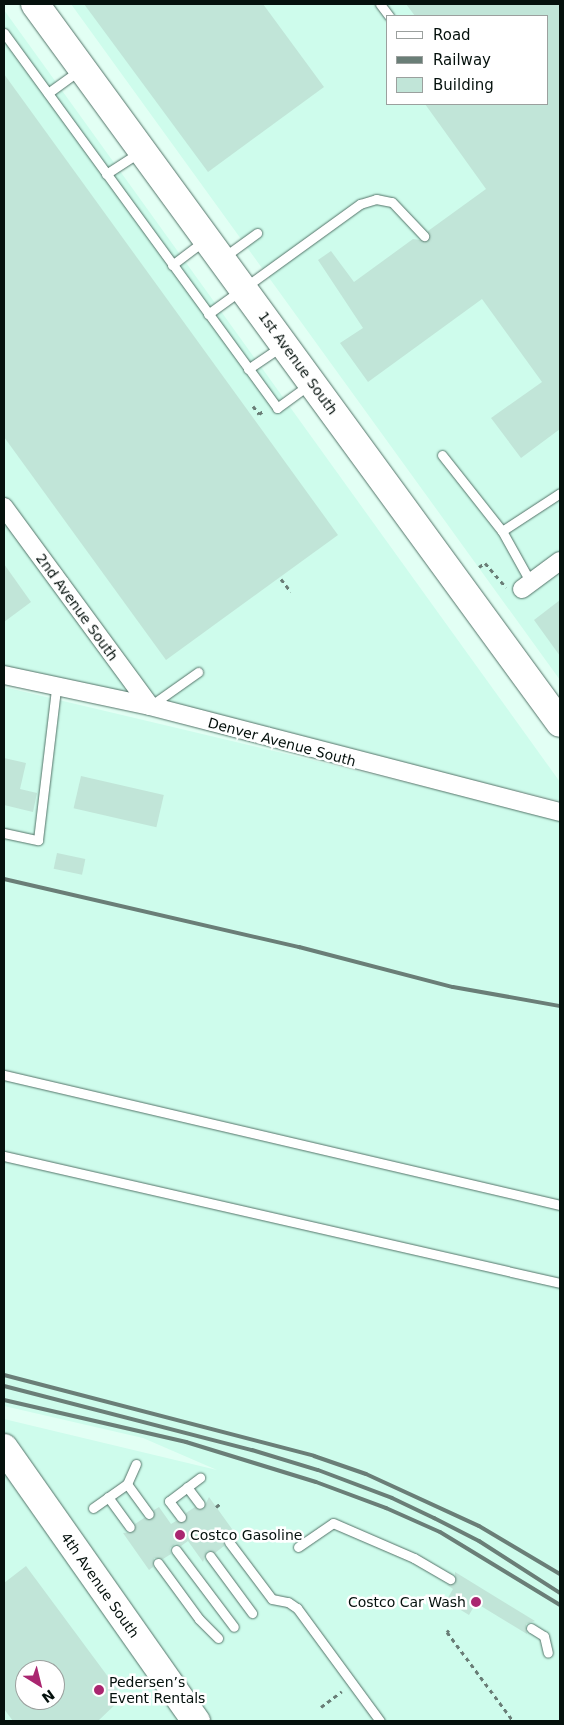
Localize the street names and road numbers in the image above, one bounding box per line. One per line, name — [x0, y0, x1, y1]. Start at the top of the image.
street label: 1st Avenue South — [255, 308, 341, 418]
street label: 2nd Avenue South — [33, 550, 121, 664]
street label: Denver Avenue South — [206, 714, 358, 770]
street label: 4th Avenue South — [57, 1529, 143, 1641]

